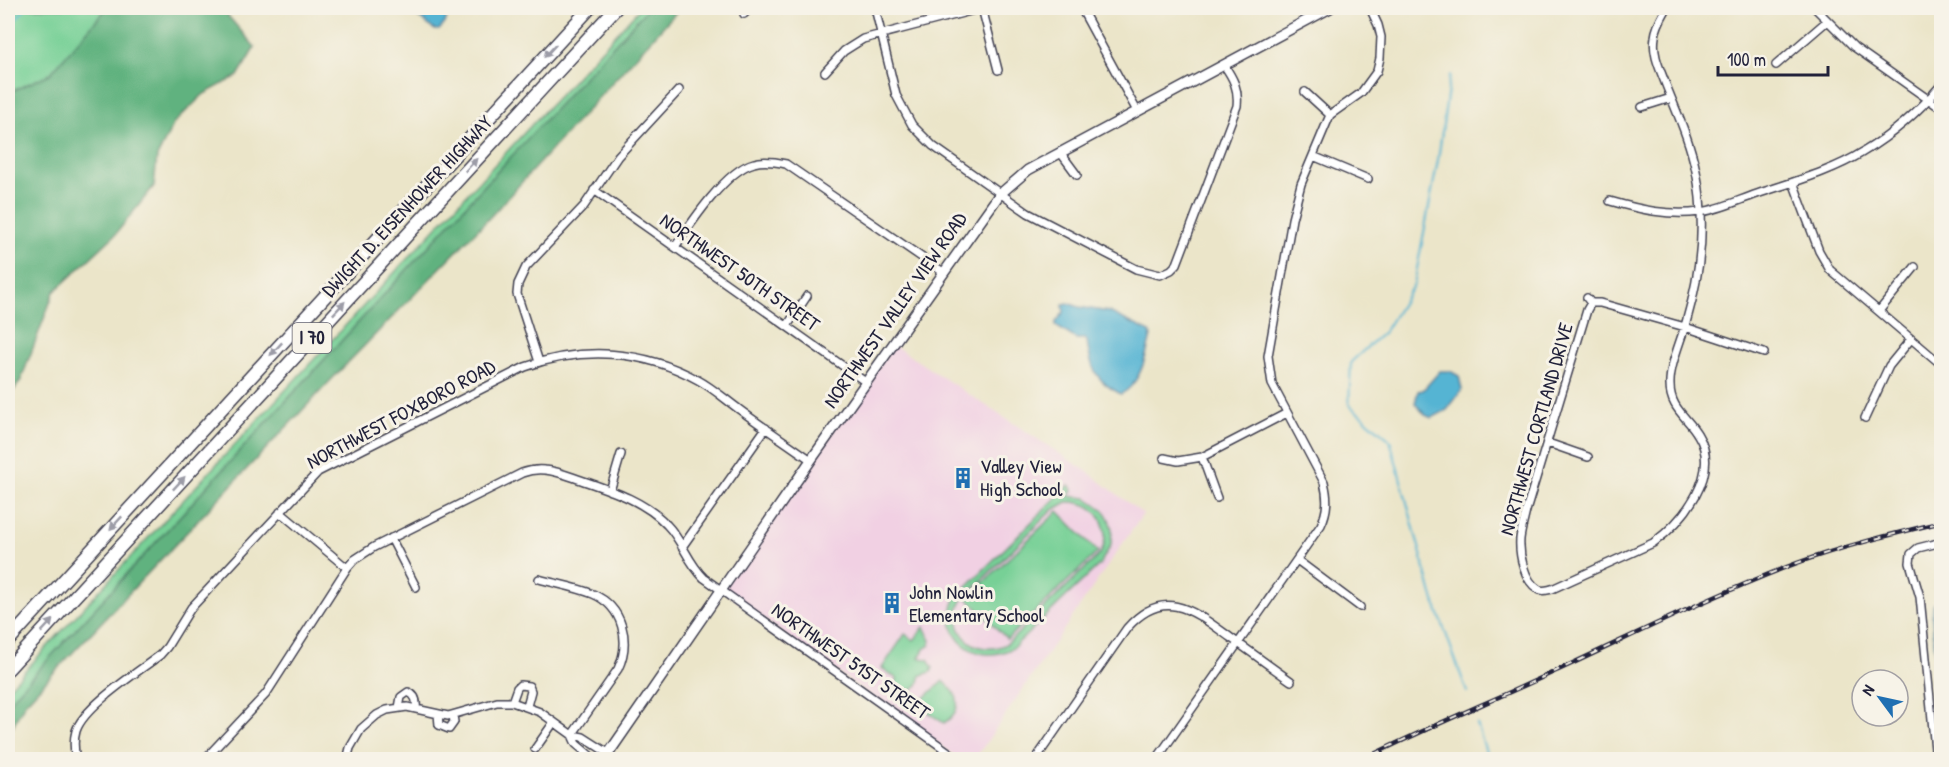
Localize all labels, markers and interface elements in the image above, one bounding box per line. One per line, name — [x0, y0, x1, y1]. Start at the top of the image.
scale bar — [1718, 39, 1828, 77]
one-way arrow — [543, 43, 557, 58]
text: 100 m — [1727, 47, 1766, 72]
street label: DWIGHT D. EISENHOWER HIGHWAY — [315, 109, 498, 302]
one-way arrow — [464, 157, 478, 172]
street label: NORTHWEST 50TH STREET — [655, 206, 826, 337]
street label: NORTHWEST VALLEY VIEW ROAD — [817, 206, 973, 413]
one-way arrow — [332, 301, 346, 316]
street label: NORTHWEST CORTLAND DRIVE — [1492, 319, 1579, 538]
road number: I 70 — [292, 323, 332, 353]
one-way arrow — [269, 341, 283, 356]
street label: NORTHWEST FOXBORO ROAD — [302, 352, 500, 475]
place label: Valley View High School — [980, 452, 1063, 502]
building icon: Valley View High School — [951, 466, 975, 490]
one-way arrow — [172, 475, 186, 490]
one-way arrow — [110, 515, 123, 530]
place label: John Nowlin Elementary School — [909, 578, 1045, 628]
building icon: John Nowlin Elementary School — [880, 591, 904, 615]
street label: NORTHWEST 51ST STREET — [767, 596, 936, 726]
one-way arrow — [40, 619, 54, 634]
north arrow — [1850, 668, 1910, 728]
text: N — [1856, 680, 1879, 699]

